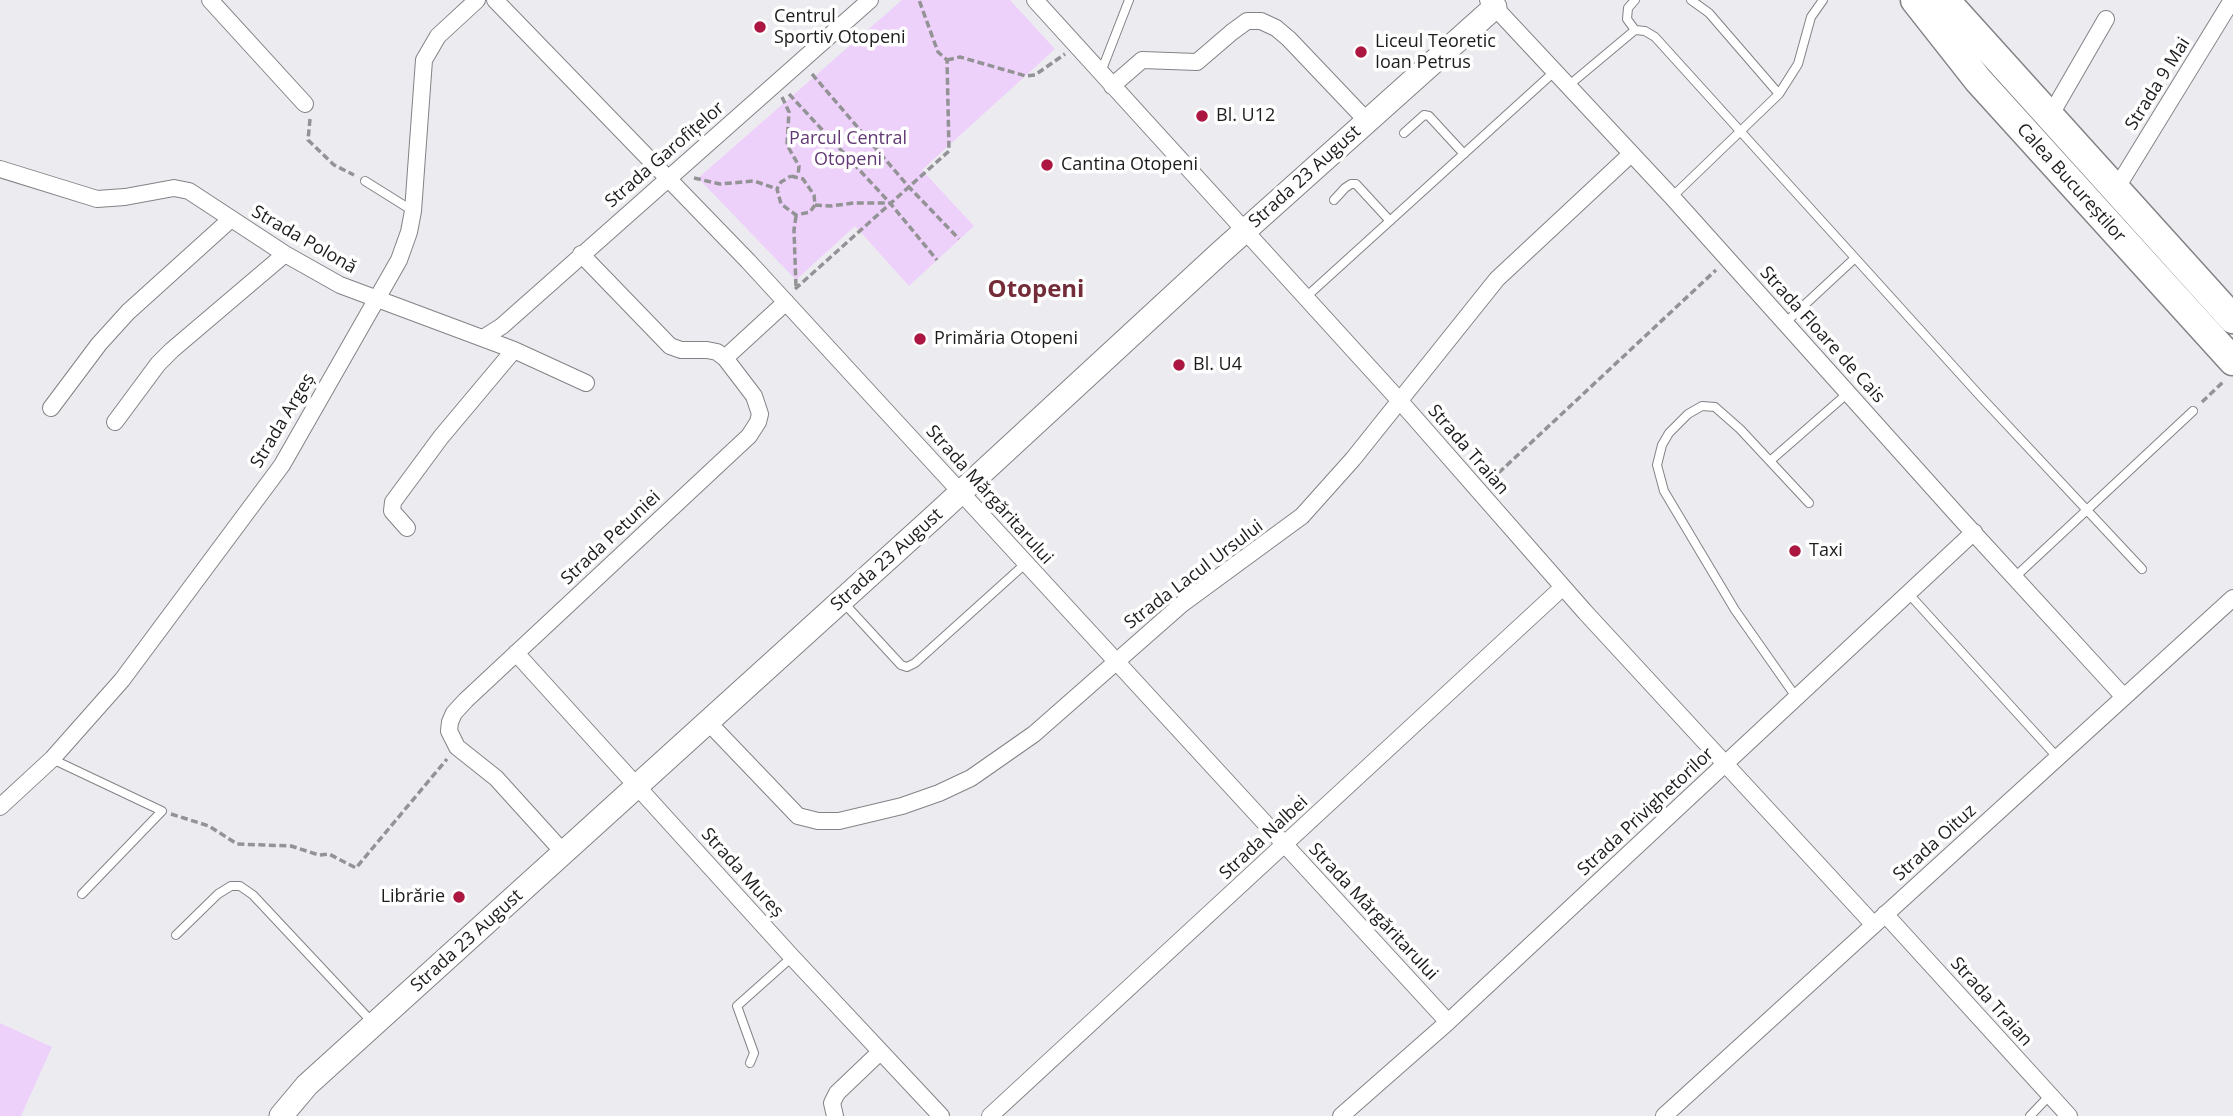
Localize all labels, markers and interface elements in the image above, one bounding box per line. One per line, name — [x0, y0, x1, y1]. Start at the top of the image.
place label: Centrul Sportiv Otopeni — [774, 6, 906, 48]
marker: Centrul Sportiv Otopeni — [752, 19, 768, 35]
place label: Liceul Teoretic Ioan Petrus — [1375, 31, 1496, 74]
street label: Strada 9 Mai — [2121, 34, 2195, 134]
marker: Liceul Teoretic Ioan Petrus — [1353, 44, 1369, 60]
street label: Strada Garofițelor — [601, 97, 729, 213]
place label: Bl. U12 — [1216, 105, 1275, 127]
marker: Bl. U12 — [1194, 108, 1210, 124]
street label: Calea Bucureștilor — [2012, 119, 2130, 247]
street label: Strada 23 August — [1245, 121, 1365, 233]
park label: Parcul Central Otopeni — [789, 128, 907, 170]
place label: Cantina Otopeni — [1061, 154, 1198, 176]
marker: Cantina Otopeni — [1039, 157, 1055, 173]
street label: Strada Polonă — [248, 201, 360, 279]
street label: Strada Floare de Cais — [1755, 262, 1889, 408]
district label: Otopeni — [988, 276, 1084, 304]
place label: Primăria Otopeni — [934, 328, 1078, 350]
marker: Primăria Otopeni — [912, 331, 928, 347]
place label: Bl. U4 — [1193, 354, 1242, 376]
marker: Bl. U4 — [1171, 357, 1187, 373]
street label: Strada Argeș — [246, 370, 320, 472]
street label: Strada Traian — [1423, 401, 1513, 499]
street label: Strada Mărgăritarului — [921, 421, 1057, 569]
street label: Strada Petuniei — [557, 486, 665, 590]
street label: Strada 23 August — [827, 504, 947, 616]
street label: Strada Lacul Ursului — [1120, 516, 1268, 634]
place label: Taxi — [1809, 540, 1843, 562]
marker: Taxi — [1787, 543, 1803, 559]
street label: Strada Privighetorilor — [1573, 743, 1719, 881]
street label: Strada Nalbei — [1215, 792, 1313, 884]
street label: Strada Oituz — [1889, 800, 1981, 886]
street label: Strada Mureș — [696, 824, 788, 922]
street label: Strada Mărgăritarului — [1304, 839, 1442, 985]
street label: Strada 23 August — [407, 885, 527, 997]
place label: Librărie — [381, 886, 445, 908]
marker: Librărie — [451, 889, 467, 905]
street label: Strada Traian — [1945, 953, 2037, 1051]

